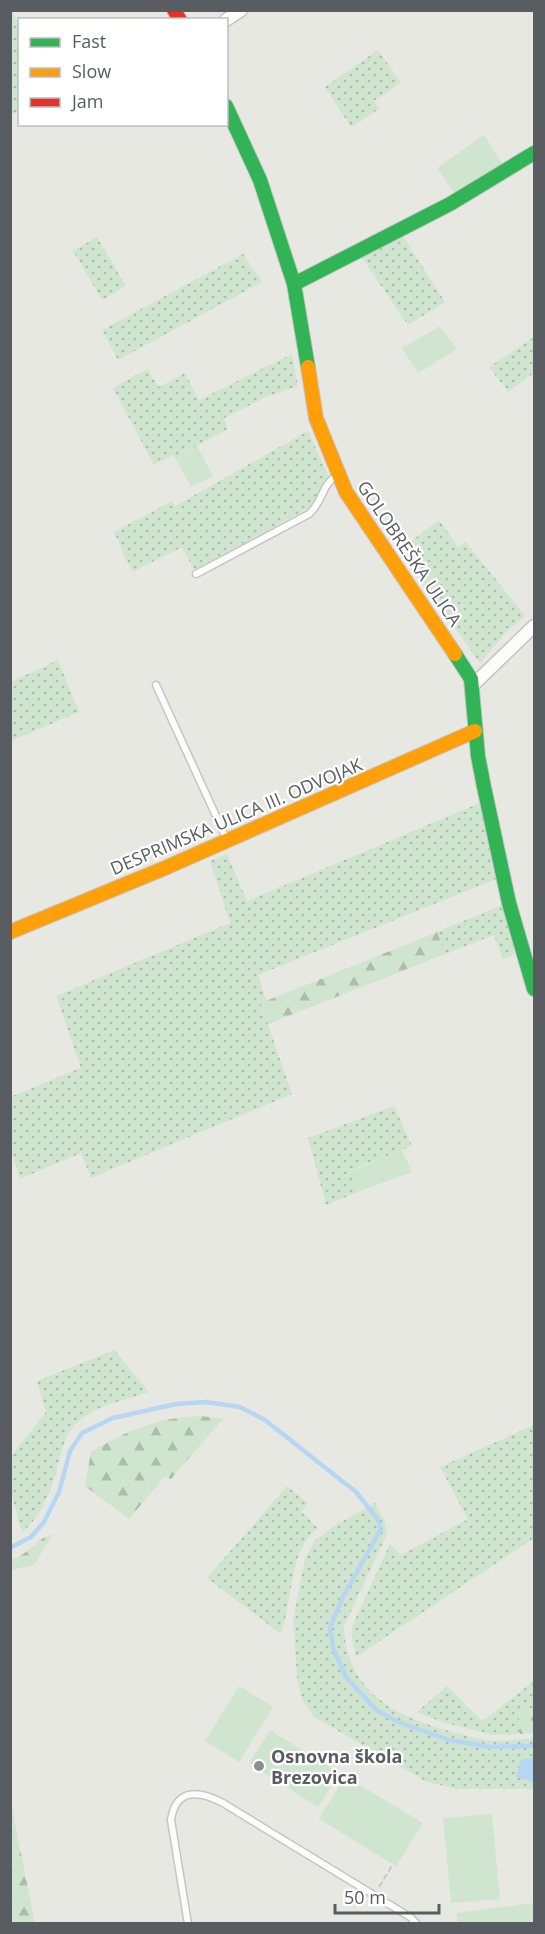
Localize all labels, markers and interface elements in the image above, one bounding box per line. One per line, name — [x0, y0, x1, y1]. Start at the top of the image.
legend — [18, 18, 228, 126]
text: Fast — [72, 29, 106, 53]
text: Slow — [72, 59, 111, 83]
text: Jam — [70, 89, 104, 113]
street label: GOLOBREŠKA ULICA — [352, 476, 468, 631]
street label: DESPRIMSKA ULICA III. ODVOJAK — [106, 752, 367, 880]
place label: Osnovna škola Brezovica — [271, 1744, 402, 1789]
marker: Osnovna škola Brezovica — [252, 1759, 266, 1773]
scale bar — [335, 1877, 438, 1915]
text: 50 m — [344, 1885, 386, 1909]

